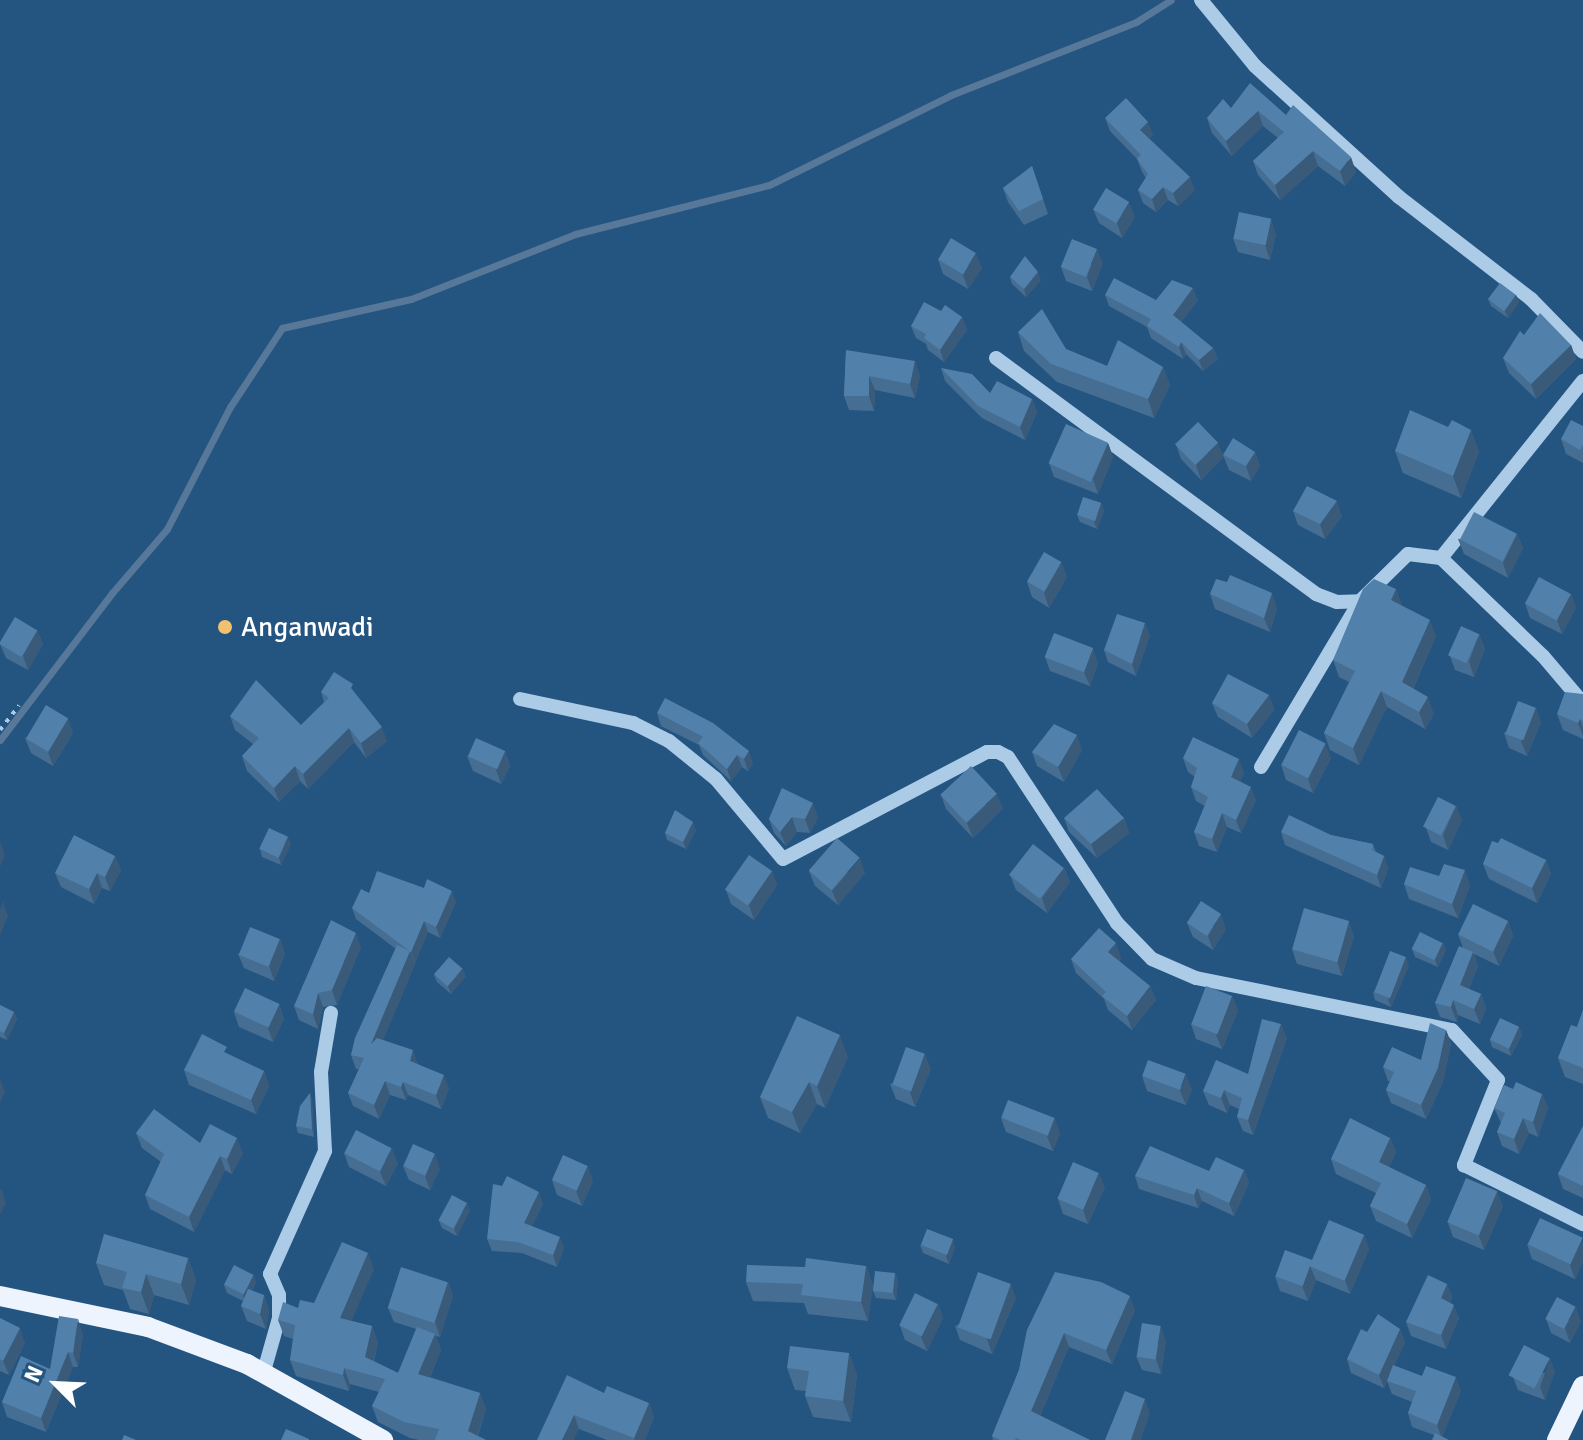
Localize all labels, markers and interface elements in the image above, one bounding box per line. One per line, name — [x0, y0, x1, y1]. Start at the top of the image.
place label: Anganwadi — [241, 610, 374, 644]
marker: Anganwadi — [216, 618, 234, 636]
north arrow — [16, 1344, 96, 1424]
text: N — [18, 1362, 49, 1387]

